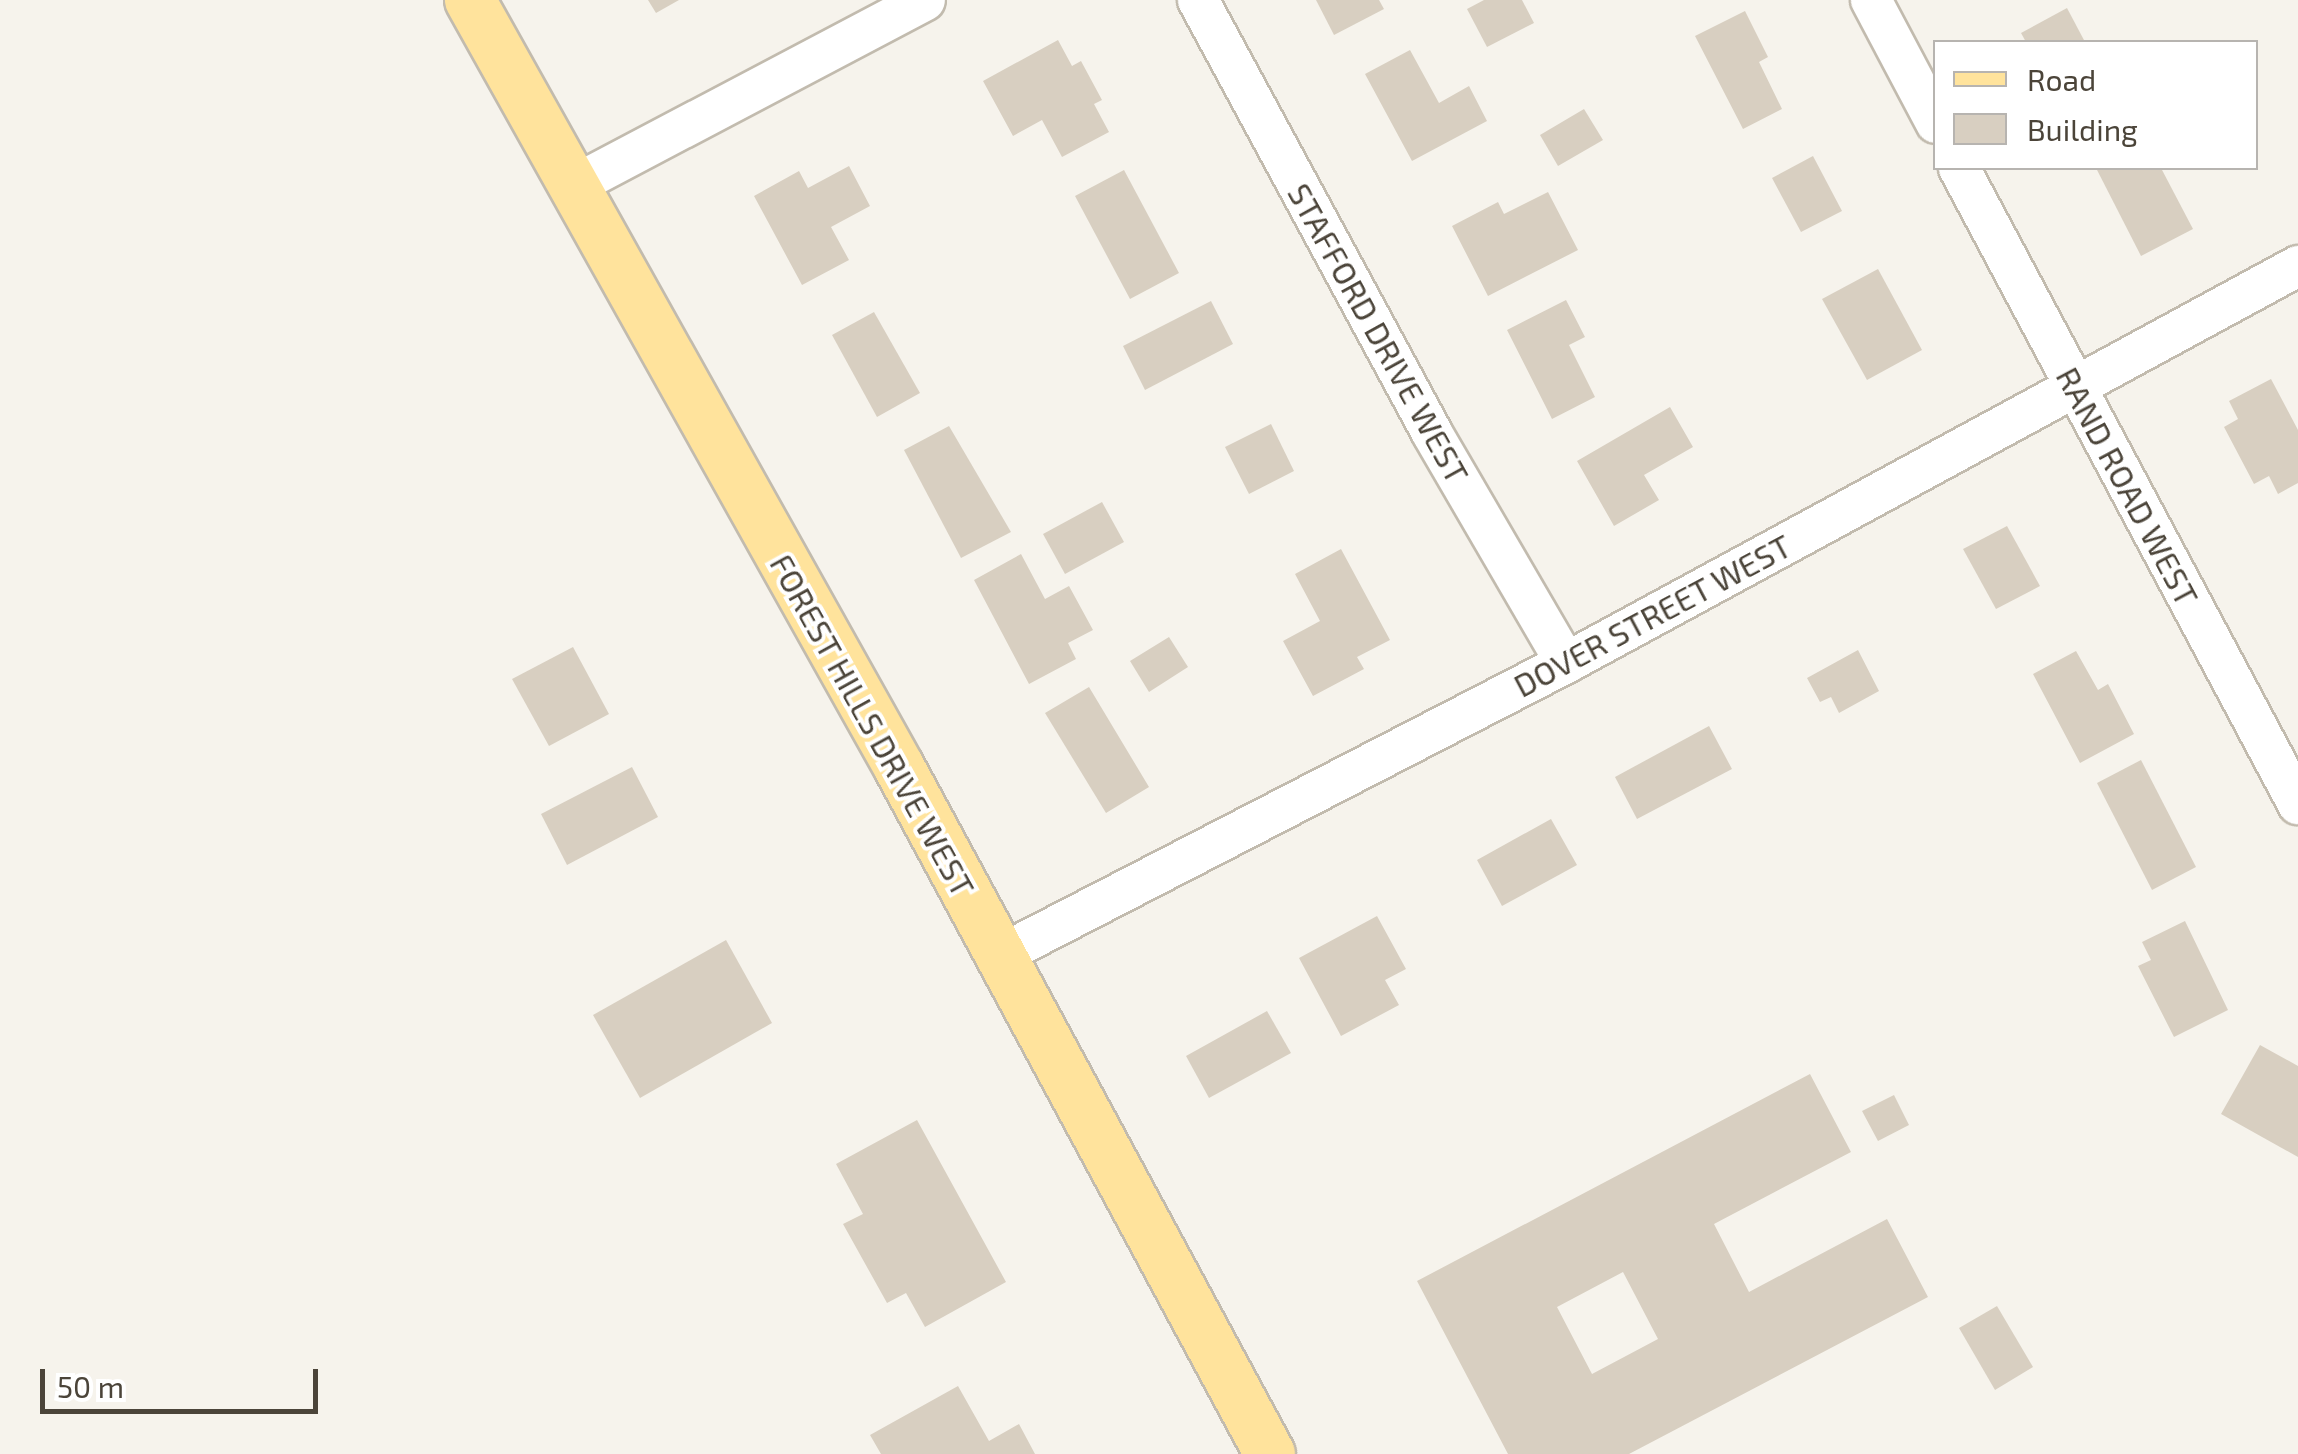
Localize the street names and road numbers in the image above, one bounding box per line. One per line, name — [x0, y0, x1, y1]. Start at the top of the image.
street label: STAFFORD DRIVE WEST — [1280, 176, 1478, 490]
street label: RAND ROAD WEST — [2049, 360, 2207, 612]
street label: DOVER STREET WEST — [1506, 525, 1798, 705]
street label: FOREST HILLS DRIVE WEST — [763, 547, 983, 903]

